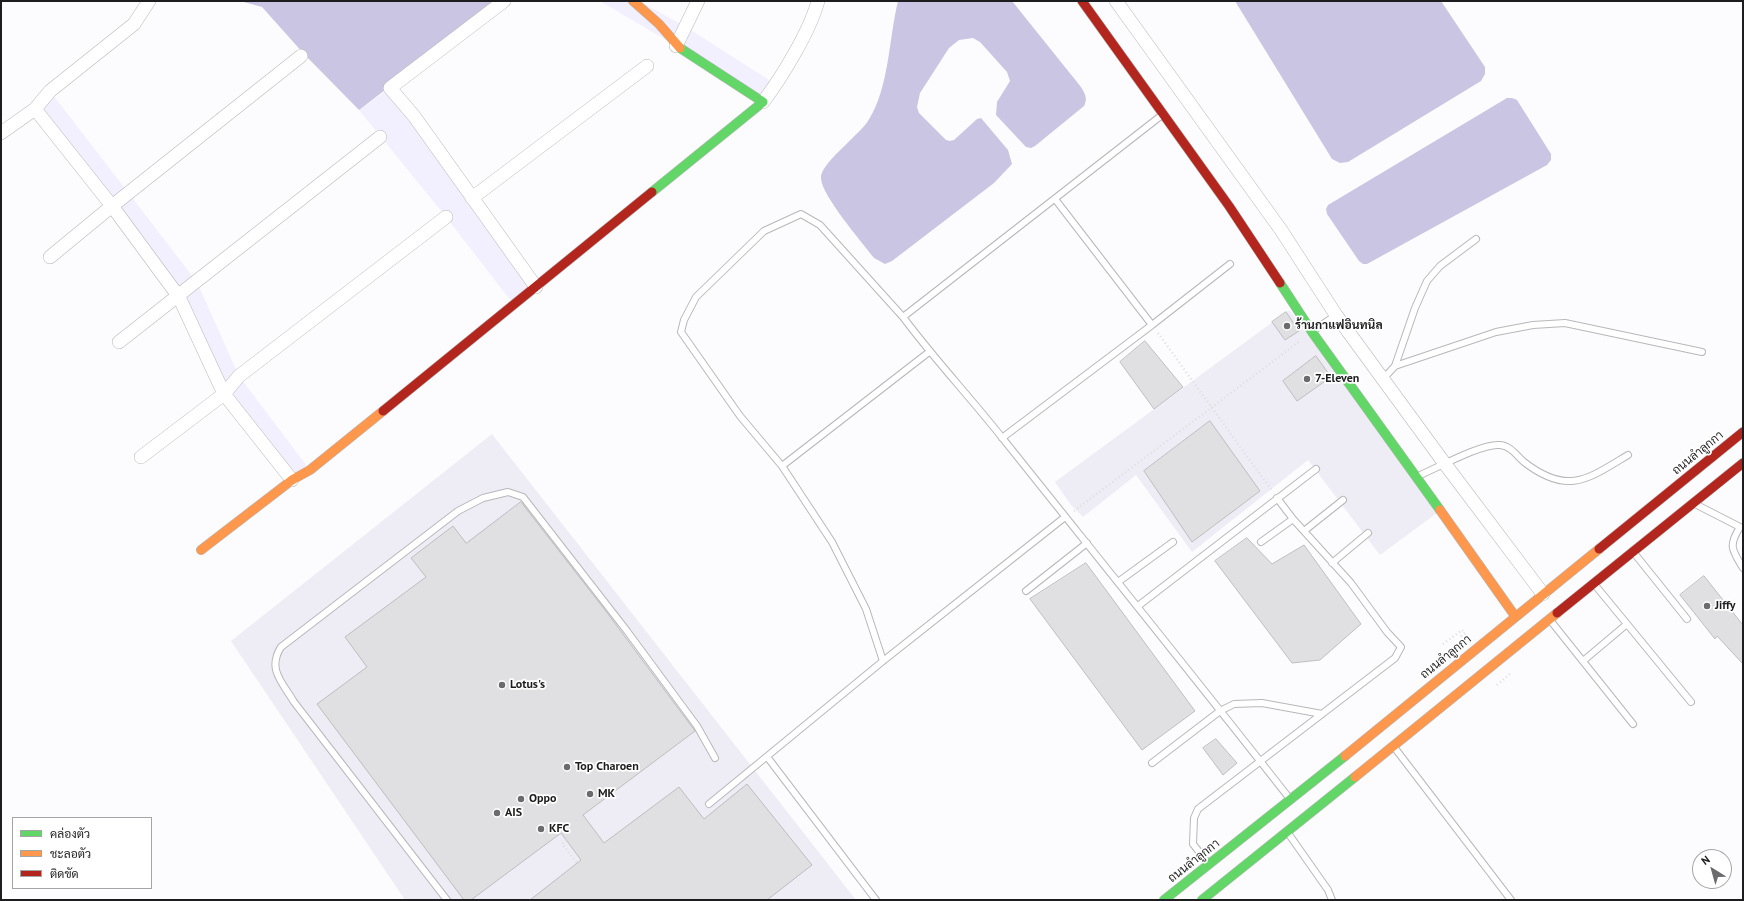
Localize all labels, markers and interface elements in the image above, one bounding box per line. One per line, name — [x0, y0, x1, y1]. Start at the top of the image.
place label: ร้านกาแฟอินทนิล — [1295, 319, 1383, 333]
marker: ร้านกาแฟอินทนิล — [1282, 321, 1292, 331]
place label: 7-Eleven — [1315, 372, 1359, 386]
marker: 7-Eleven — [1302, 374, 1312, 384]
street label: ถนนลำลูกกา — [1670, 428, 1726, 478]
place label: Jiffy — [1715, 599, 1736, 613]
marker: Jiffy — [1702, 601, 1712, 611]
street label: ถนนลำลูกกา — [1418, 632, 1474, 682]
place label: Lotus's — [510, 678, 545, 692]
marker: Lotus's — [497, 680, 507, 690]
place label: Top Charoen — [575, 760, 639, 774]
marker: Top Charoen — [562, 762, 572, 772]
place label: MK — [598, 787, 615, 801]
marker: MK — [585, 789, 595, 799]
place label: Oppo — [529, 792, 556, 806]
marker: Oppo — [516, 794, 526, 804]
place label: AIS — [505, 806, 522, 820]
marker: AIS — [492, 808, 502, 818]
legend — [12, 817, 152, 889]
place label: KFC — [549, 822, 569, 836]
marker: KFC — [536, 824, 546, 834]
text: คล่องตัว — [50, 826, 90, 841]
street label: ถนนลำลูกกา — [1165, 836, 1223, 886]
text: ชะลอตัว — [50, 846, 91, 861]
north arrow — [1692, 849, 1732, 889]
text: N — [1698, 852, 1712, 868]
text: ติดขัด — [50, 866, 79, 881]

